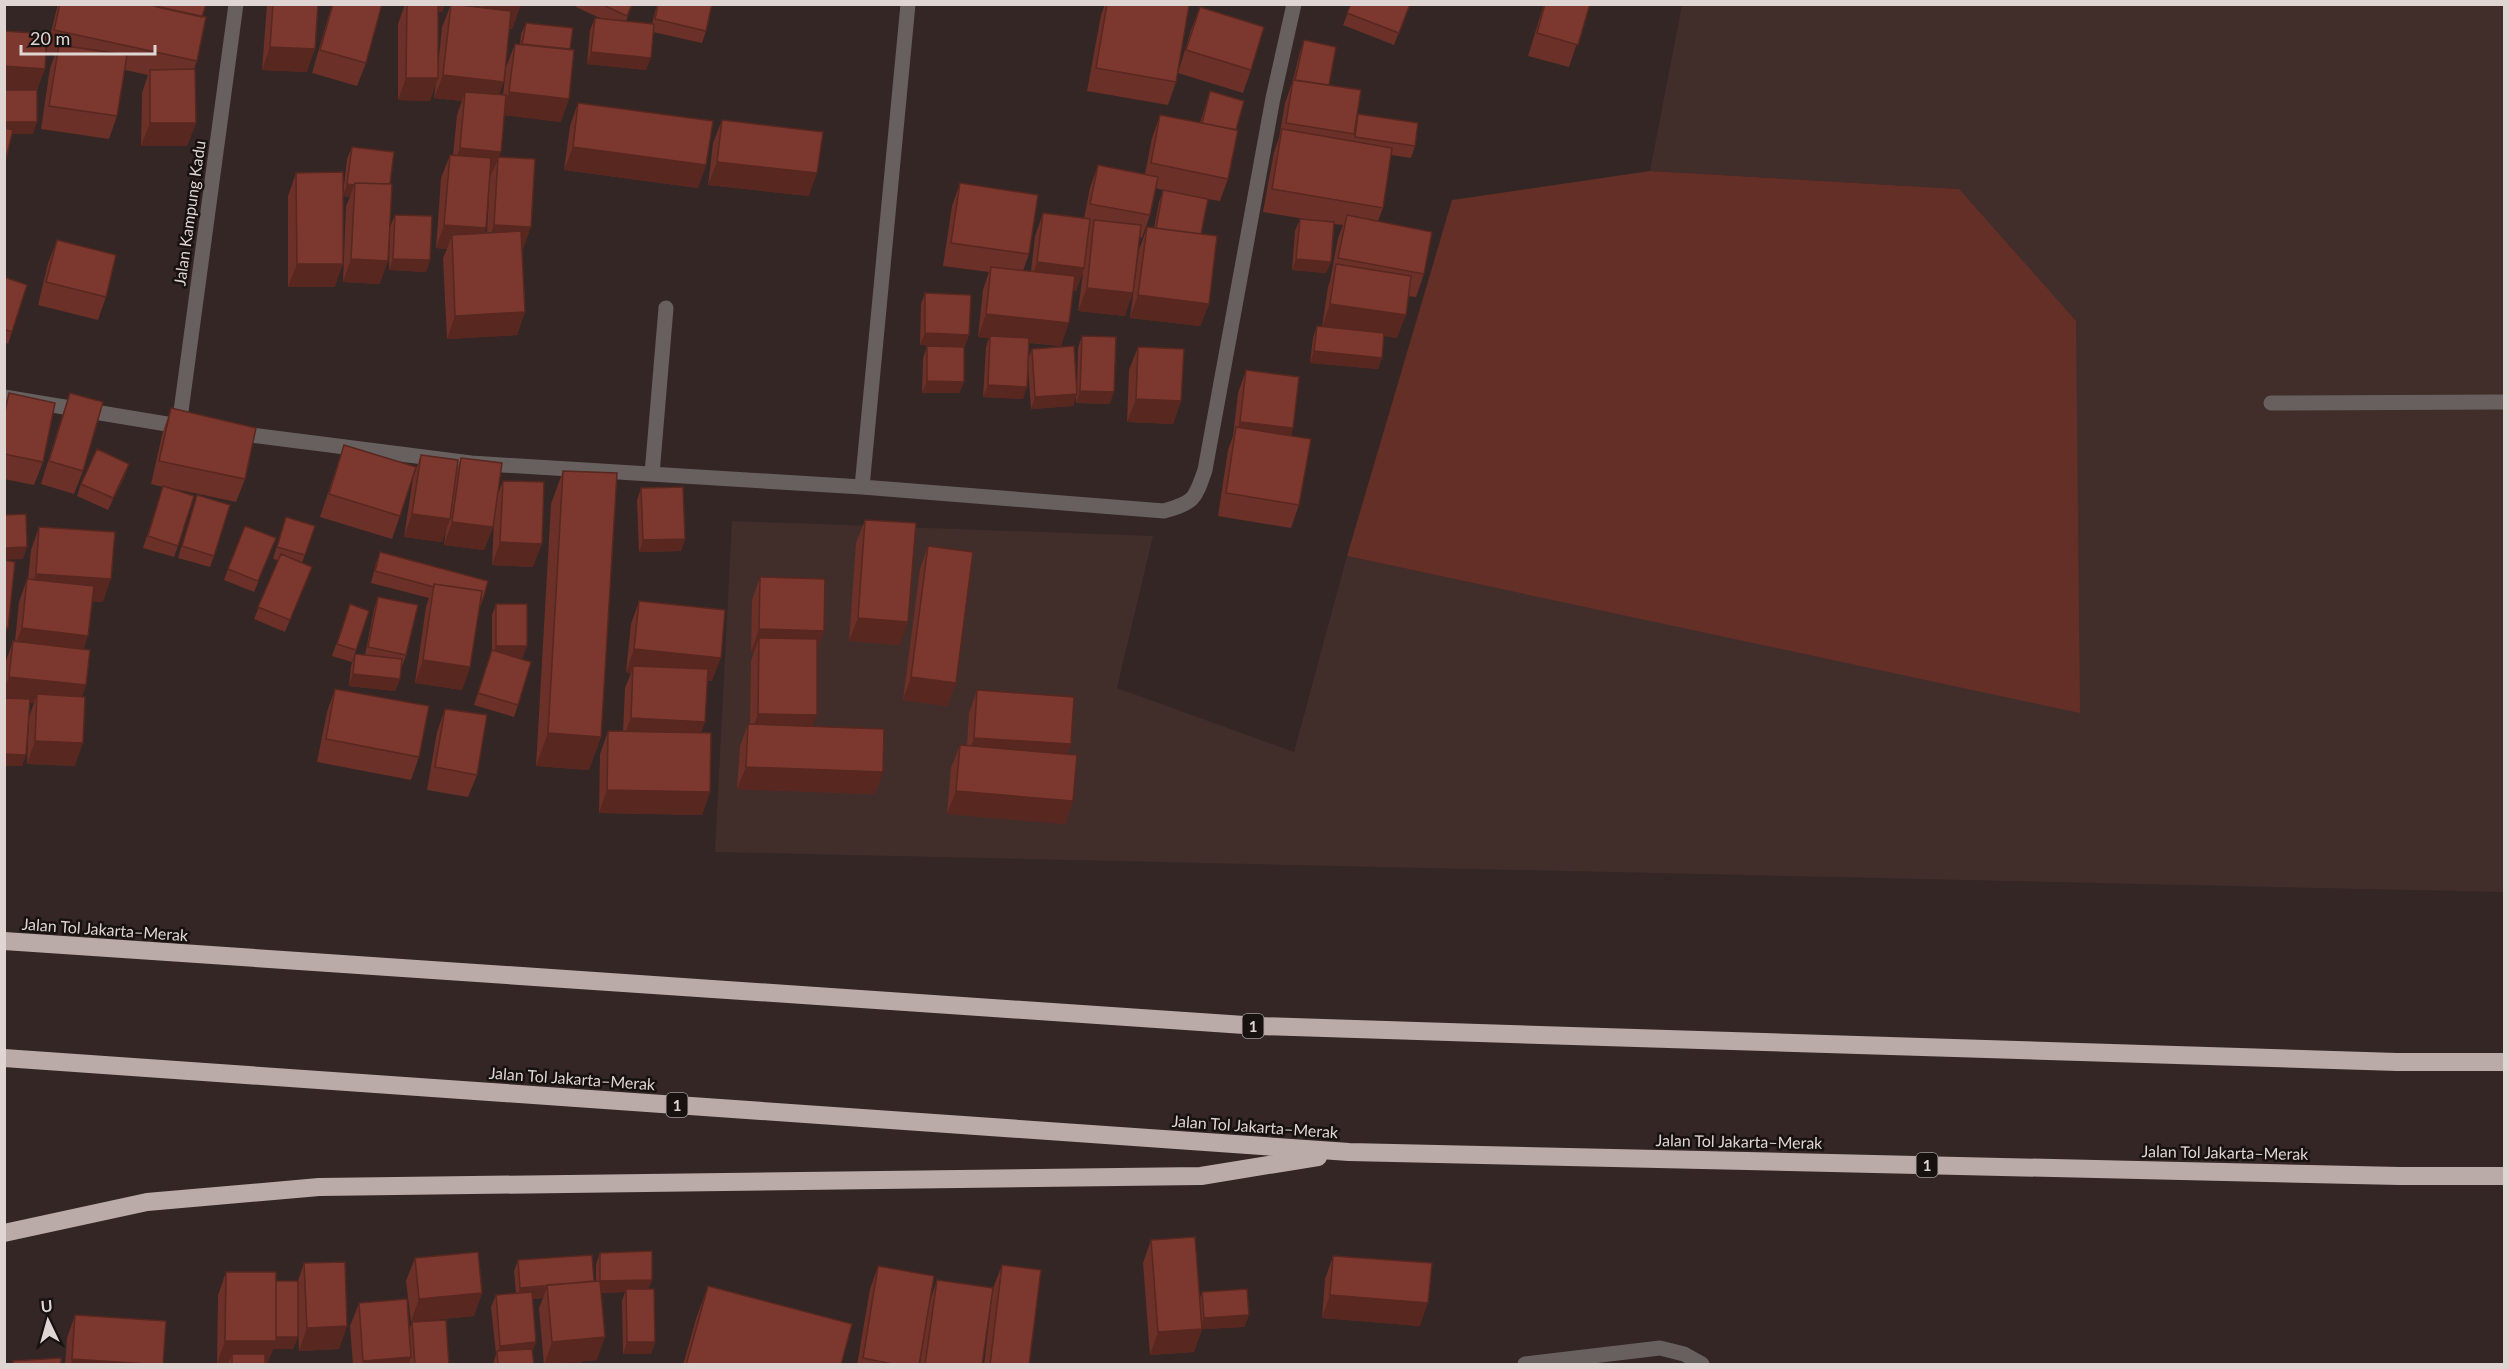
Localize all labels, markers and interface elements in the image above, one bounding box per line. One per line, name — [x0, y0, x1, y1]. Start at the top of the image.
scale bar — [21, 18, 154, 56]
text: 20 m — [30, 27, 70, 49]
street label: Jalan Kampung Kadu — [169, 139, 209, 287]
street label: Jalan Tol Jakarta–Merak — [21, 914, 190, 944]
road number: 1 — [1242, 1014, 1264, 1038]
street label: Jalan Tol Jakarta–Merak — [488, 1063, 657, 1093]
road number: 1 — [666, 1093, 688, 1117]
street label: Jalan Tol Jakarta–Merak — [1171, 1111, 1340, 1141]
street label: Jalan Tol Jakarta–Merak — [1655, 1130, 1823, 1152]
street label: Jalan Tol Jakarta–Merak — [2141, 1141, 2309, 1163]
road number: 1 — [1916, 1153, 1938, 1177]
north arrow — [18, 1291, 78, 1351]
text: U — [40, 1296, 53, 1316]

